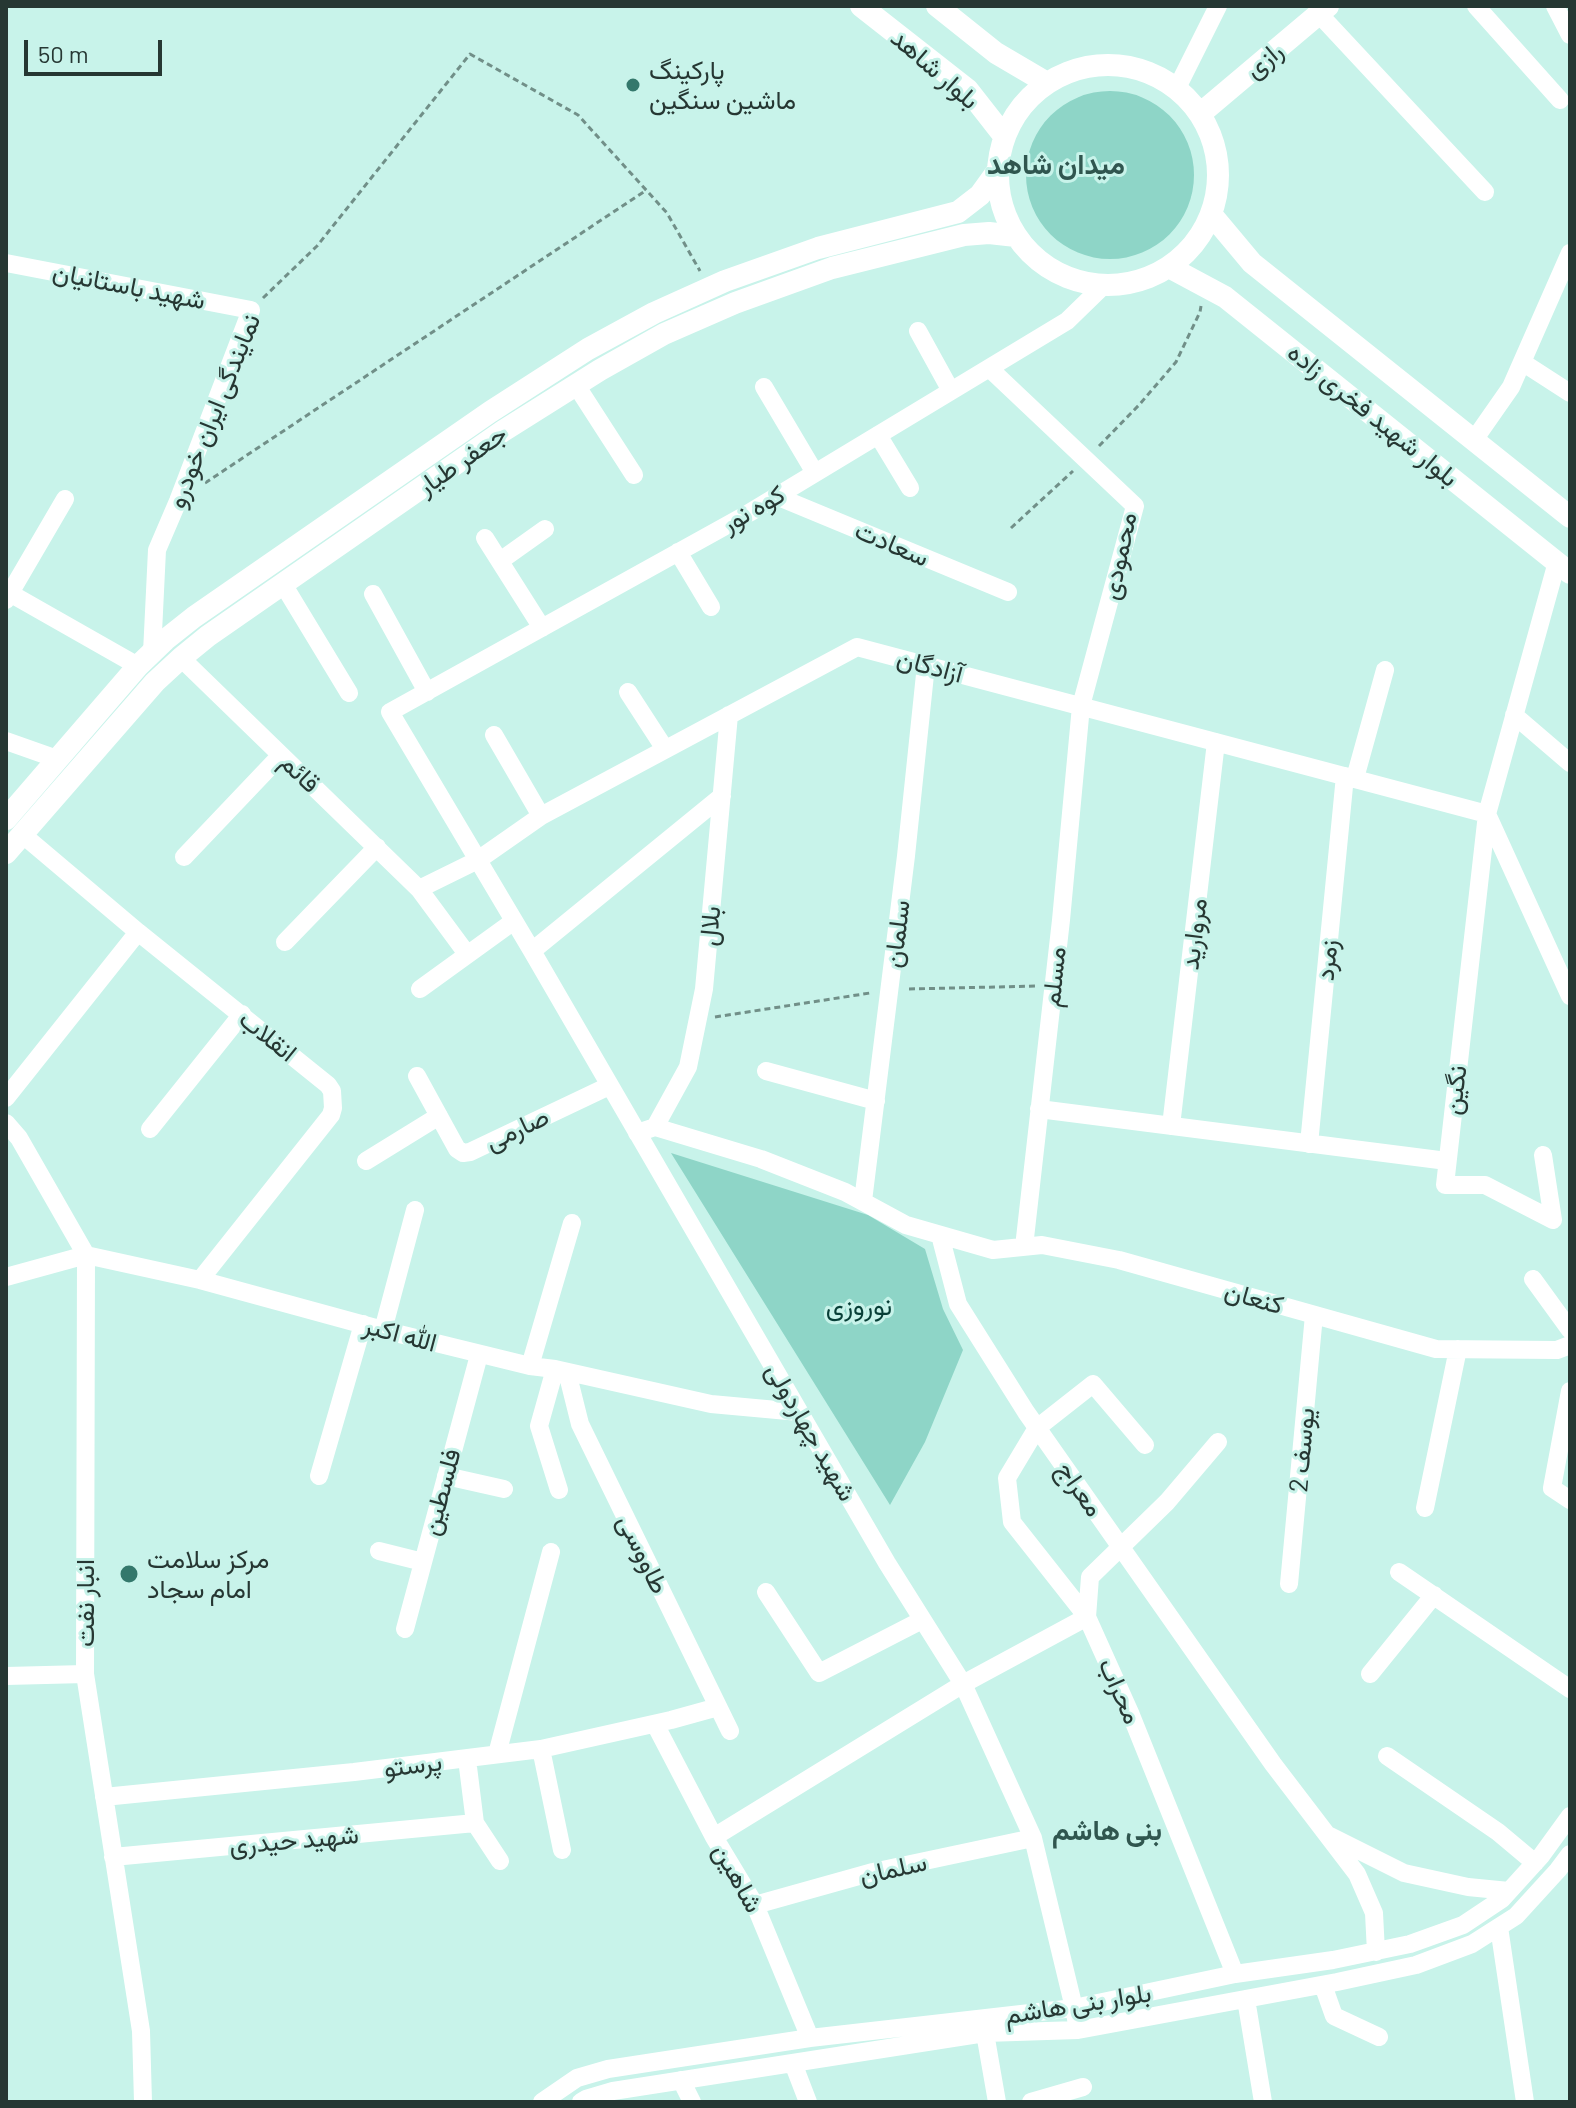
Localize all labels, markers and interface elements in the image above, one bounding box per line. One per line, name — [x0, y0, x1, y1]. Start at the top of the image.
street label: بلوار شاهد — [884, 22, 986, 116]
scale bar — [28, 24, 166, 74]
street label: رازی — [1238, 35, 1290, 85]
text: 50 m — [38, 39, 89, 68]
place label: پارکینگ ماشین سنگین — [649, 54, 796, 116]
marker: پارکینگ ماشین سنگین — [624, 76, 642, 94]
district label: میدان شاهد — [987, 148, 1125, 182]
street label: شهید باستانیان — [50, 256, 208, 316]
street label: نمایندگی ایران خودرو — [161, 309, 267, 513]
street label: بلوار شهید فخری زاده — [1281, 337, 1465, 493]
street label: جعفر طیار — [411, 418, 513, 502]
street label: کوه نور — [716, 478, 790, 540]
street label: محمودی — [1095, 509, 1143, 603]
street label: سعادت — [850, 515, 934, 573]
street label: آزادگان — [893, 642, 967, 690]
street label: قائم — [274, 747, 326, 799]
street label: مروارید — [1174, 896, 1214, 972]
street label: سلمان — [877, 898, 917, 970]
street label: بلال — [693, 905, 727, 947]
street label: زمرد — [1309, 938, 1345, 982]
street label: مسلم — [1035, 945, 1073, 1009]
street label: انقلاب — [233, 1003, 303, 1069]
street label: نگین — [1436, 1063, 1474, 1117]
street label: صارمی — [480, 1101, 554, 1157]
street label: کنعان — [1221, 1275, 1287, 1321]
park label: نوروزی — [826, 1290, 892, 1322]
street label: الله اکبر — [360, 1309, 440, 1359]
street label: شهید چهاردولی — [759, 1357, 863, 1507]
street label: یوسف 2 — [1283, 1406, 1321, 1494]
street label: فلسطین — [414, 1445, 468, 1539]
street label: معراج — [1050, 1455, 1110, 1523]
street label: طاووسی — [611, 1509, 675, 1599]
place label: مرکز سلامت امام سجاد — [147, 1543, 269, 1604]
street label: انبار نفت — [69, 1559, 101, 1647]
marker: مرکز سلامت امام سجاد — [118, 1563, 140, 1585]
street label: محراب — [1092, 1653, 1148, 1729]
street label: پرستو — [382, 1746, 444, 1784]
district label: بنی هاشم — [1052, 1814, 1162, 1848]
street label: شهید حیدری — [228, 1819, 360, 1861]
street label: شاهین — [706, 1838, 770, 1918]
street label: سلمان — [856, 1846, 930, 1892]
street label: بلوار بنی هاشم — [1002, 1977, 1154, 2031]

